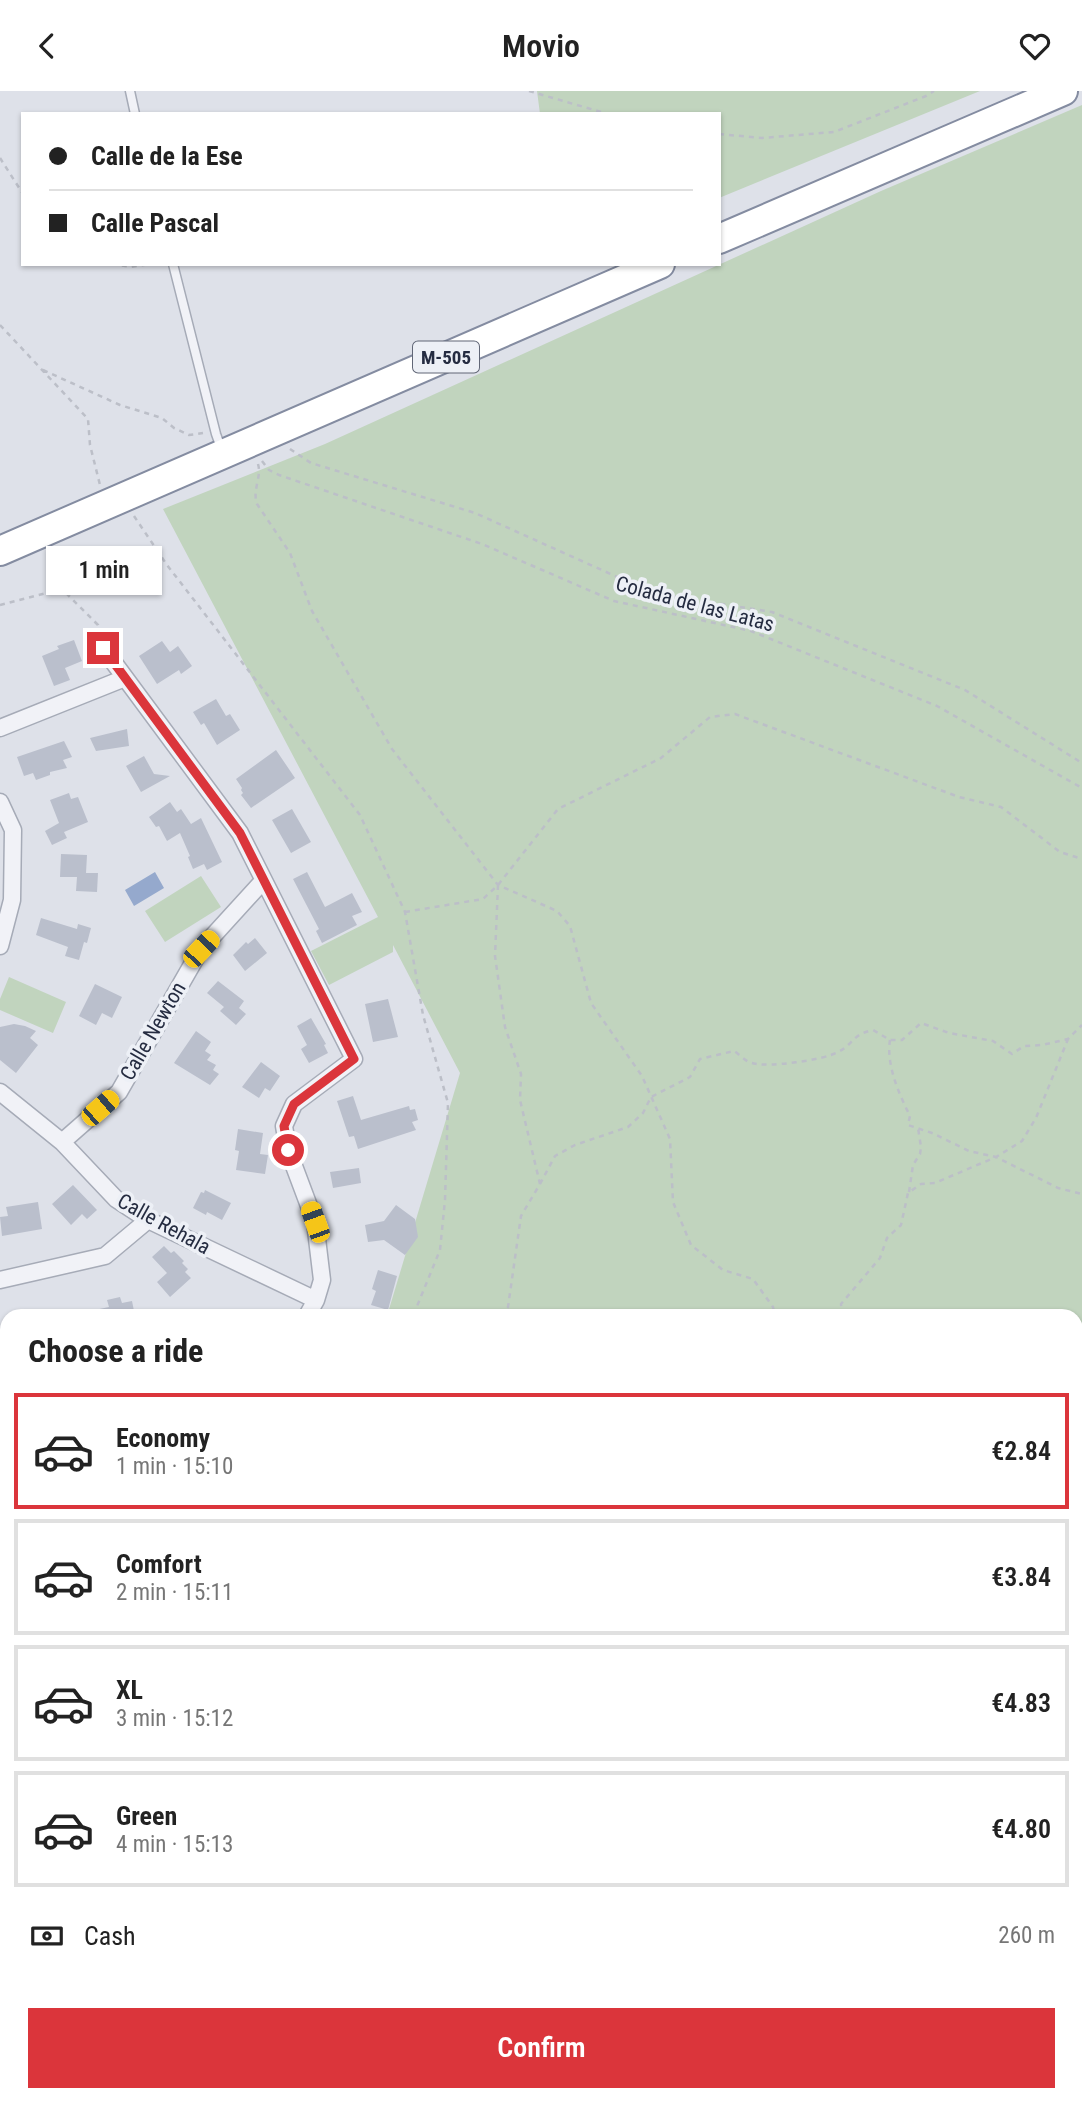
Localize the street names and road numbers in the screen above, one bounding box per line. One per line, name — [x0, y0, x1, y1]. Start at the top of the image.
road number: M-505 — [413, 341, 479, 373]
street label: Colada de las Latas — [613, 571, 777, 637]
street label: Calle Newton — [115, 978, 191, 1084]
street label: Calle Rehala — [113, 1189, 215, 1259]

